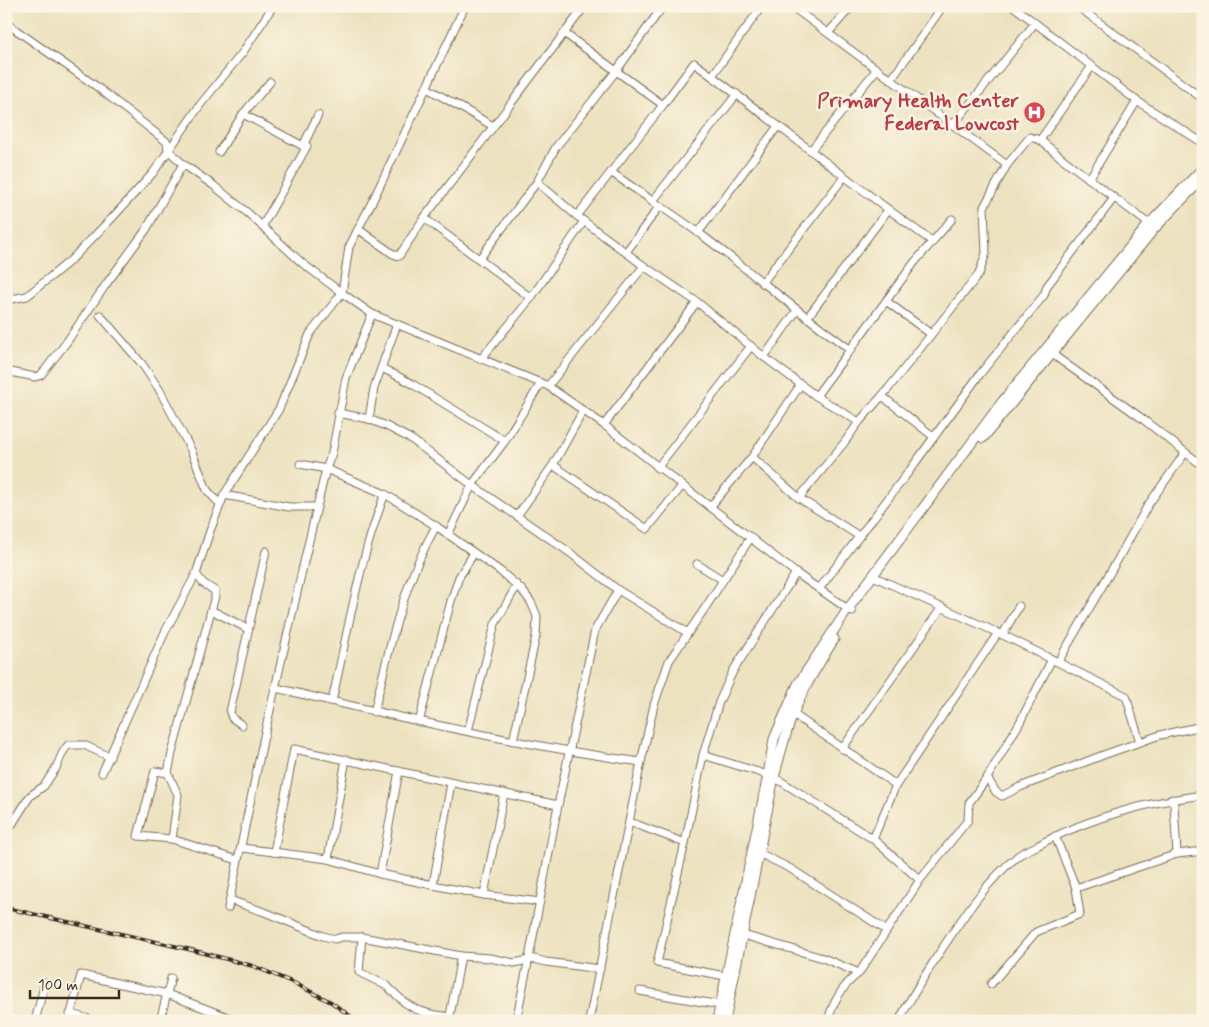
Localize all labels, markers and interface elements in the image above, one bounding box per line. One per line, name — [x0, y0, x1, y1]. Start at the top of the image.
place label: Primary Health Center Federal Lowcost — [817, 88, 1020, 138]
hospital icon: Primary Health Center Federal Lowcost — [1023, 100, 1047, 124]
scale bar — [30, 967, 119, 999]
text: 100 m — [38, 976, 78, 996]

